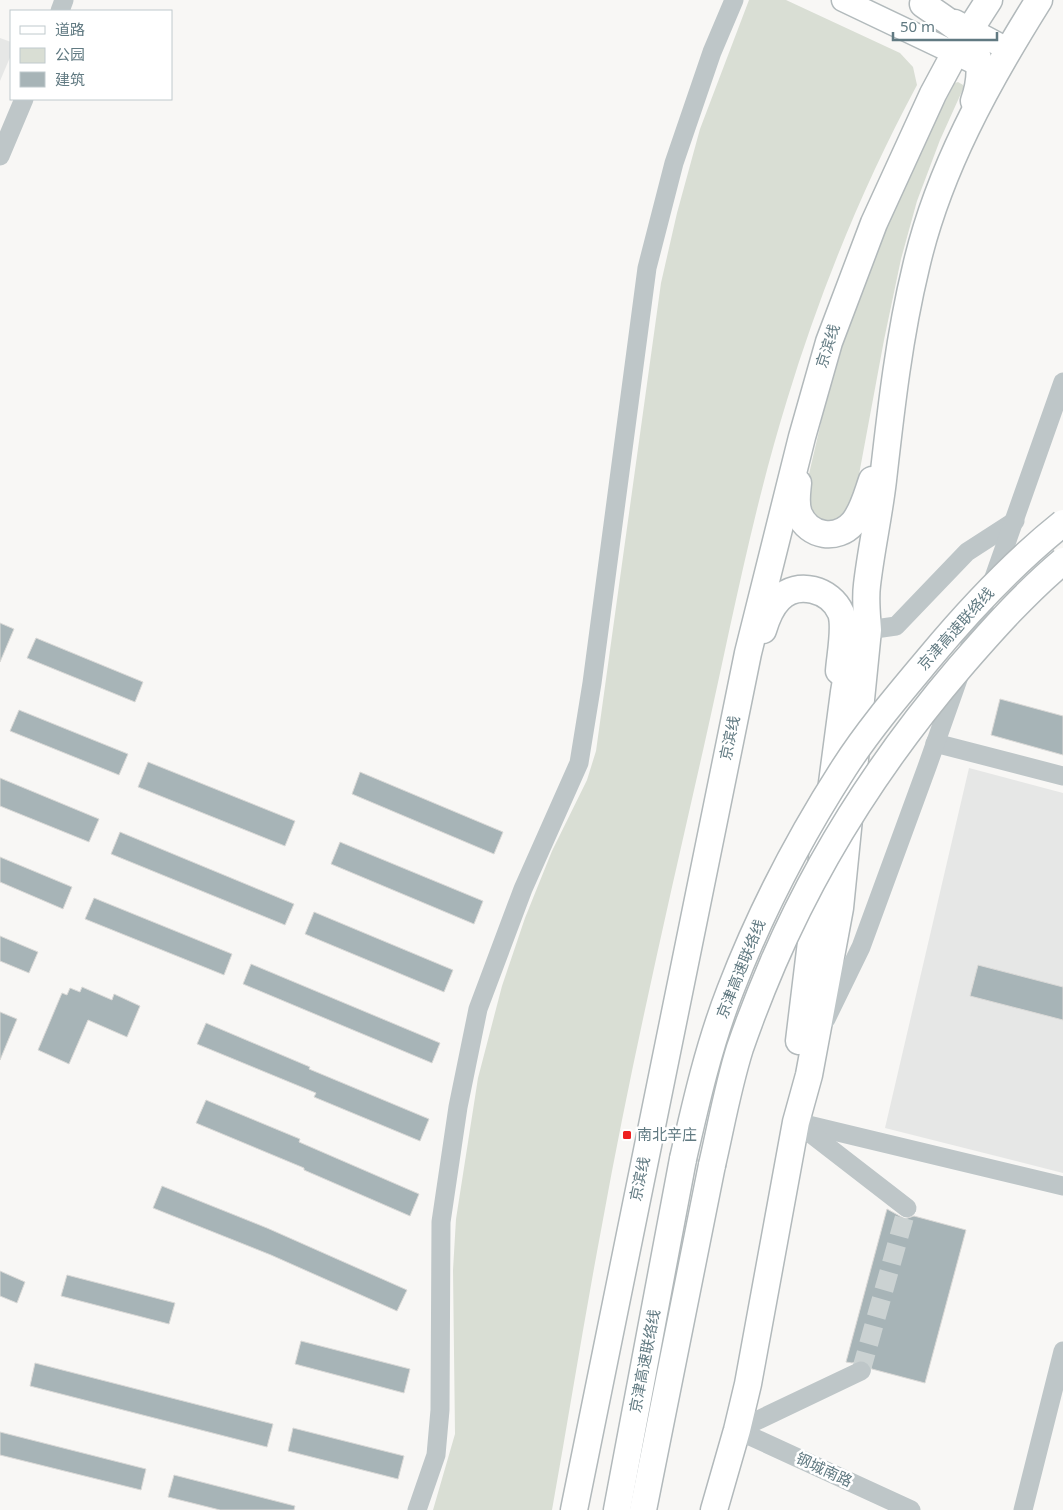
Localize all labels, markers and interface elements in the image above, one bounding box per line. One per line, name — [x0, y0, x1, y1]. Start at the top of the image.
legend — [10, 10, 172, 100]
scale bar — [893, 10, 997, 42]
text: 50 m — [900, 16, 935, 36]
text: 道路 — [55, 19, 85, 39]
text: 公园 — [55, 44, 85, 64]
text: 建筑 — [55, 69, 85, 89]
street label: 京滨线 — [811, 321, 844, 370]
street label: 京津高速联络线 — [913, 583, 998, 674]
street label: 京滨线 — [715, 714, 743, 762]
street label: 京津高速联络线 — [711, 916, 769, 1021]
place label: 南北辛庄 — [637, 1124, 697, 1144]
marker: 南北辛庄 — [621, 1129, 633, 1141]
street label: 京滨线 — [625, 1155, 653, 1203]
street label: 京津高速联络线 — [624, 1307, 664, 1414]
street label: 钢城南路 — [793, 1447, 856, 1491]

